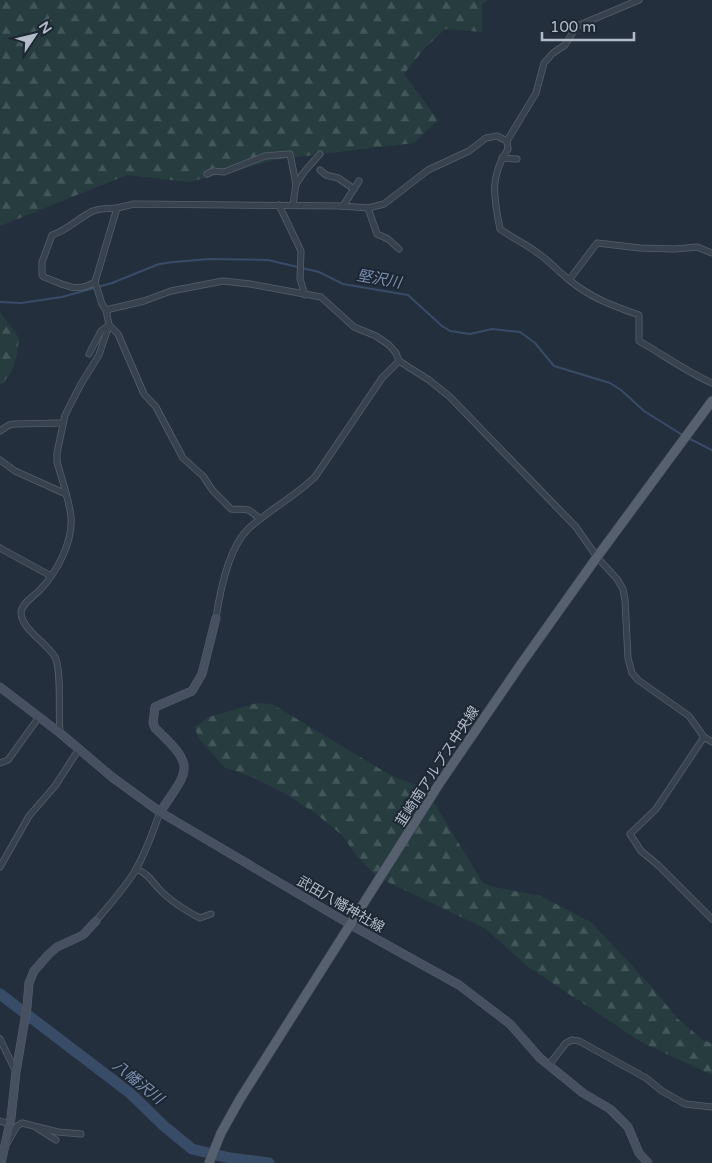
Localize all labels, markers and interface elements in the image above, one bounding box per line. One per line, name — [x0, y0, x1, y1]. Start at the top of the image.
north arrow — [10, 10, 60, 60]
scale bar — [542, 10, 634, 42]
text: N — [35, 18, 55, 37]
text: 100 m — [550, 18, 596, 36]
water label: 堅沢川 — [355, 266, 405, 292]
street label: 韮崎南アルプス中央線 — [392, 703, 483, 830]
street label: 武田八幡神社線 — [294, 873, 387, 936]
water label: 八幡沢川 — [109, 1056, 169, 1109]

